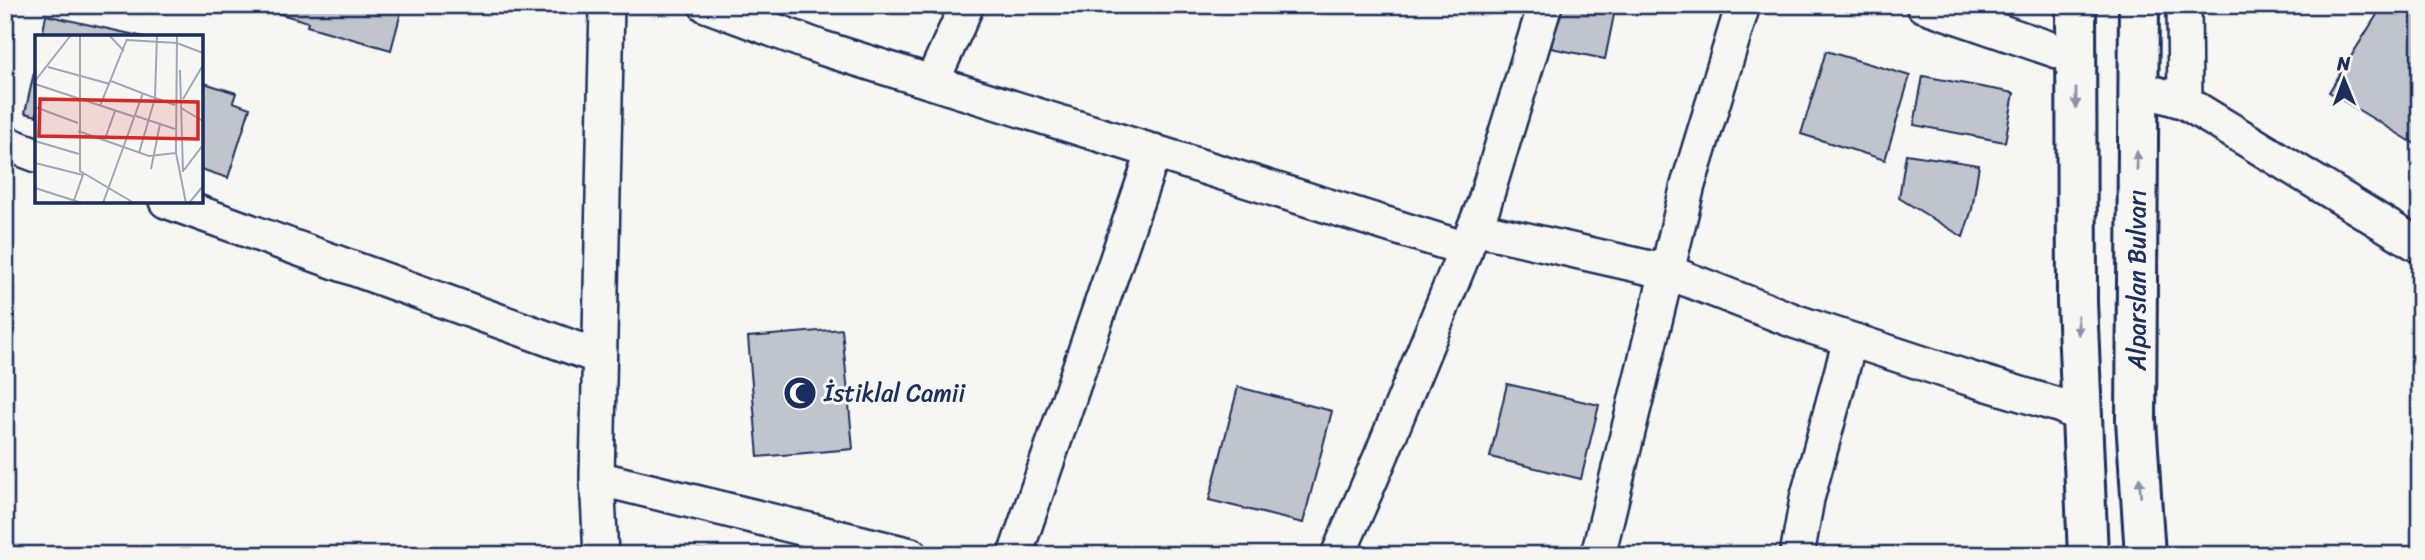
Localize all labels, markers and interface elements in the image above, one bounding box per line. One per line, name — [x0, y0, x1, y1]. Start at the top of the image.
inset map — [35, 35, 203, 203]
north arrow — [2310, 46, 2380, 116]
text: N — [2336, 47, 2351, 80]
one-way arrow — [2070, 87, 2081, 109]
one-way arrow — [2131, 150, 2143, 172]
street label: Alparslan Bulvarı — [2116, 190, 2158, 371]
one-way arrow — [2073, 315, 2084, 337]
place label: İstiklal Camii — [823, 372, 966, 414]
mosque icon: İstiklal Camii — [781, 374, 819, 412]
one-way arrow — [2135, 475, 2146, 497]

